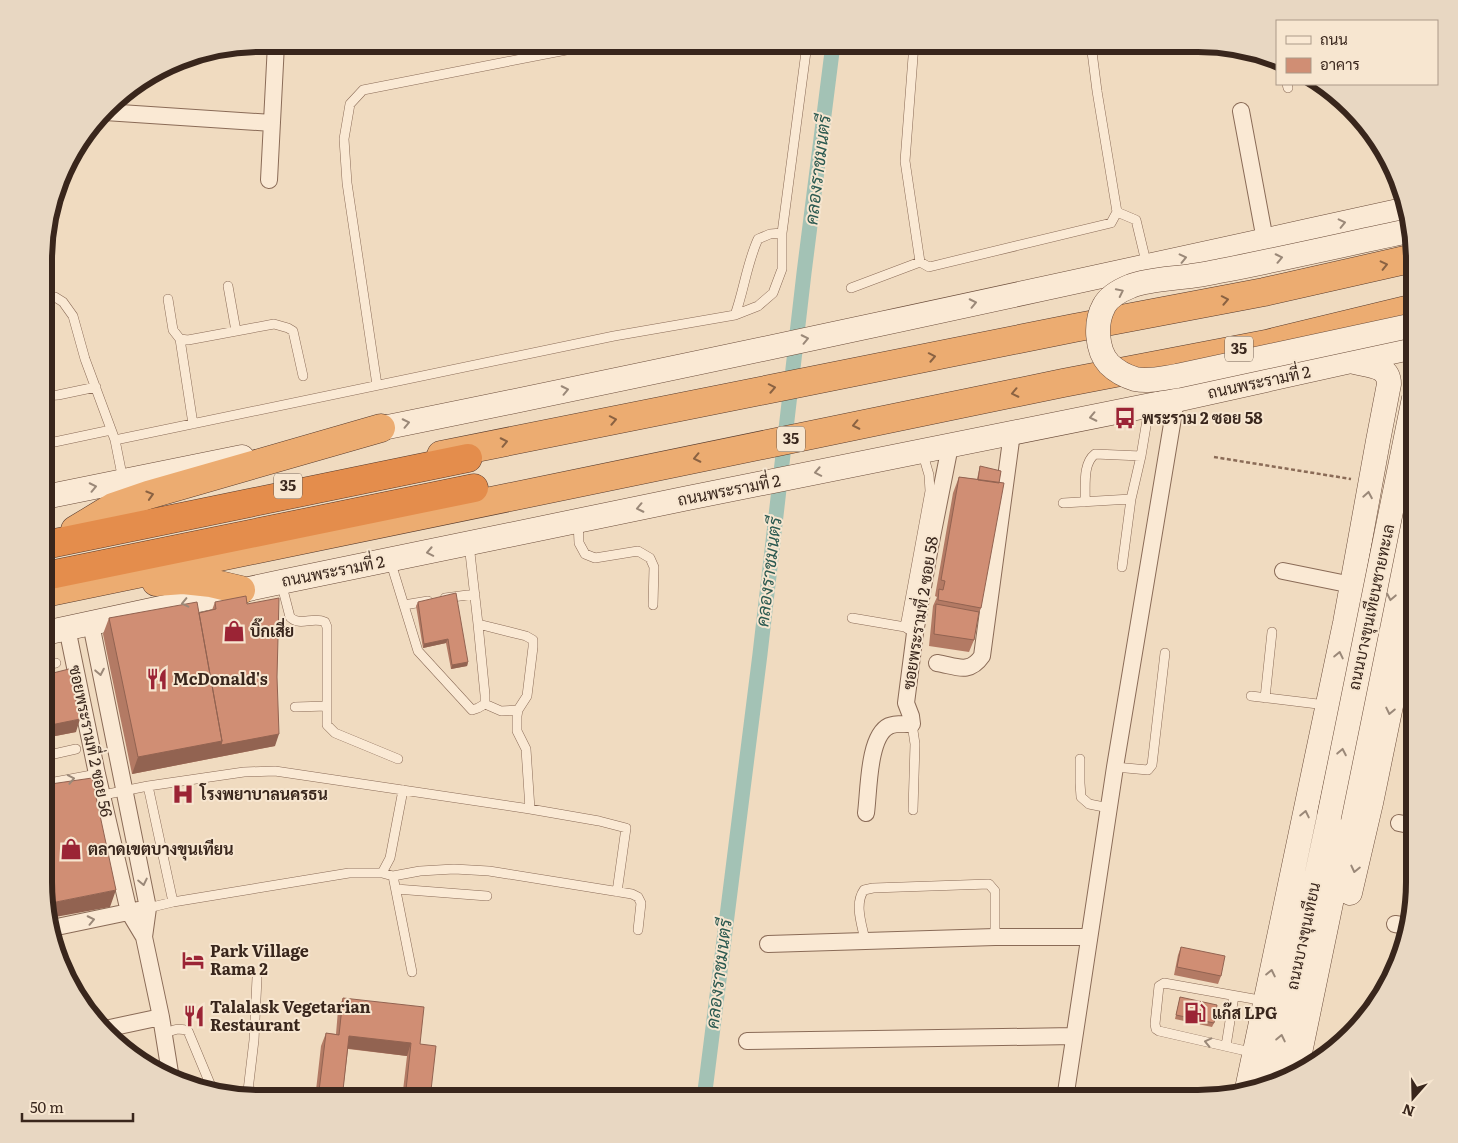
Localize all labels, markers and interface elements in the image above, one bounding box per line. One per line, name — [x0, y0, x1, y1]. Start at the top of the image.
legend — [1276, 20, 1438, 85]
text: ถนน — [1320, 27, 1348, 50]
text: อาคาร — [1320, 52, 1360, 75]
water label: คลองราชมนตรี — [796, 112, 837, 226]
one-way arrow — [1338, 218, 1347, 229]
one-way arrow — [1179, 253, 1188, 264]
one-way arrow — [1274, 254, 1283, 264]
one-way arrow — [1379, 260, 1388, 271]
one-way arrow — [1115, 288, 1124, 298]
one-way arrow — [1220, 295, 1229, 305]
one-way arrow — [969, 299, 978, 309]
one-way arrow — [800, 335, 809, 345]
road number: 35 — [1225, 336, 1253, 362]
one-way arrow — [927, 352, 936, 362]
street label: ถนนพระรามที่ 2 — [1205, 357, 1312, 404]
one-way arrow — [768, 384, 777, 394]
one-way arrow — [561, 385, 570, 396]
one-way arrow — [1011, 387, 1019, 398]
bus stop icon: พระราม 2 ซอย 58 — [1112, 405, 1138, 431]
place label: พระราม 2 ซอย 58 — [1142, 405, 1263, 429]
one-way arrow — [1088, 411, 1097, 422]
one-way arrow — [609, 416, 617, 426]
one-way arrow — [402, 418, 411, 429]
one-way arrow — [851, 420, 860, 430]
road number: 35 — [777, 426, 805, 452]
one-way arrow — [500, 437, 509, 448]
one-way arrow — [692, 452, 701, 463]
street label: ถนนพระรามที่ 2 — [675, 466, 782, 511]
one-way arrow — [814, 466, 822, 477]
road number: 35 — [274, 474, 302, 498]
one-way arrow — [88, 482, 97, 493]
one-way arrow — [145, 490, 154, 500]
one-way arrow — [1362, 491, 1373, 500]
one-way arrow — [636, 502, 645, 513]
water label: คลองราชมนตรี — [747, 514, 788, 628]
street label: ถนนบางขุนเทียนชายทะเล — [1341, 521, 1400, 692]
street label: ซอยพระรามที่ 2 ซอย 58 — [894, 534, 943, 691]
one-way arrow — [425, 546, 434, 556]
street label: ถนนพระรามที่ 2 — [279, 547, 386, 592]
one-way arrow — [1386, 593, 1397, 602]
one-way arrow — [180, 597, 189, 608]
place label: บิ๊กเสี่ย — [250, 617, 294, 642]
shop icon: บิ๊กเสี่ย — [221, 618, 247, 644]
one-way arrow — [1333, 651, 1343, 660]
street label: ซอยพระรามที่ 2 ซอย 56 — [64, 662, 121, 819]
restaurant icon: McDonald's — [144, 666, 170, 692]
place label: McDonald's — [173, 666, 268, 690]
one-way arrow — [95, 667, 105, 676]
one-way arrow — [1385, 706, 1395, 715]
one-way arrow — [1336, 747, 1347, 756]
one-way arrow — [67, 774, 75, 784]
hospital icon: โรงพยาบาลนครธน — [170, 781, 196, 807]
place label: โรงพยาบาลนครธน — [199, 781, 328, 805]
one-way arrow — [1299, 810, 1310, 819]
shop icon: ตลาดเขตบางขุนเทียน — [58, 836, 84, 862]
place label: ตลาดเขตบางขุนเทียน — [88, 836, 234, 861]
one-way arrow — [1350, 865, 1361, 874]
one-way arrow — [137, 878, 148, 887]
street label: ถนนบางขุนเทียน — [1279, 880, 1326, 992]
one-way arrow — [86, 915, 95, 925]
water label: คลองราชมนตรี — [697, 916, 738, 1030]
place label: Park Village Rama 2 — [210, 938, 309, 980]
hotel icon: Park Village Rama 2 — [180, 947, 206, 973]
one-way arrow — [1266, 969, 1276, 978]
place label: Talalask Vegetarian Restaurant — [210, 994, 371, 1036]
fuel station icon: แก๊ส LPG — [1182, 1000, 1208, 1026]
place label: แก๊ส LPG — [1212, 1000, 1277, 1024]
restaurant icon: Talalask Vegetarian Restaurant — [181, 1003, 207, 1029]
one-way arrow — [1275, 1033, 1286, 1042]
one-way arrow — [1203, 1037, 1212, 1048]
north arrow — [1388, 1073, 1438, 1123]
scale bar — [22, 1090, 134, 1122]
text: 50 m — [30, 1095, 64, 1118]
text: N — [1399, 1100, 1417, 1123]

